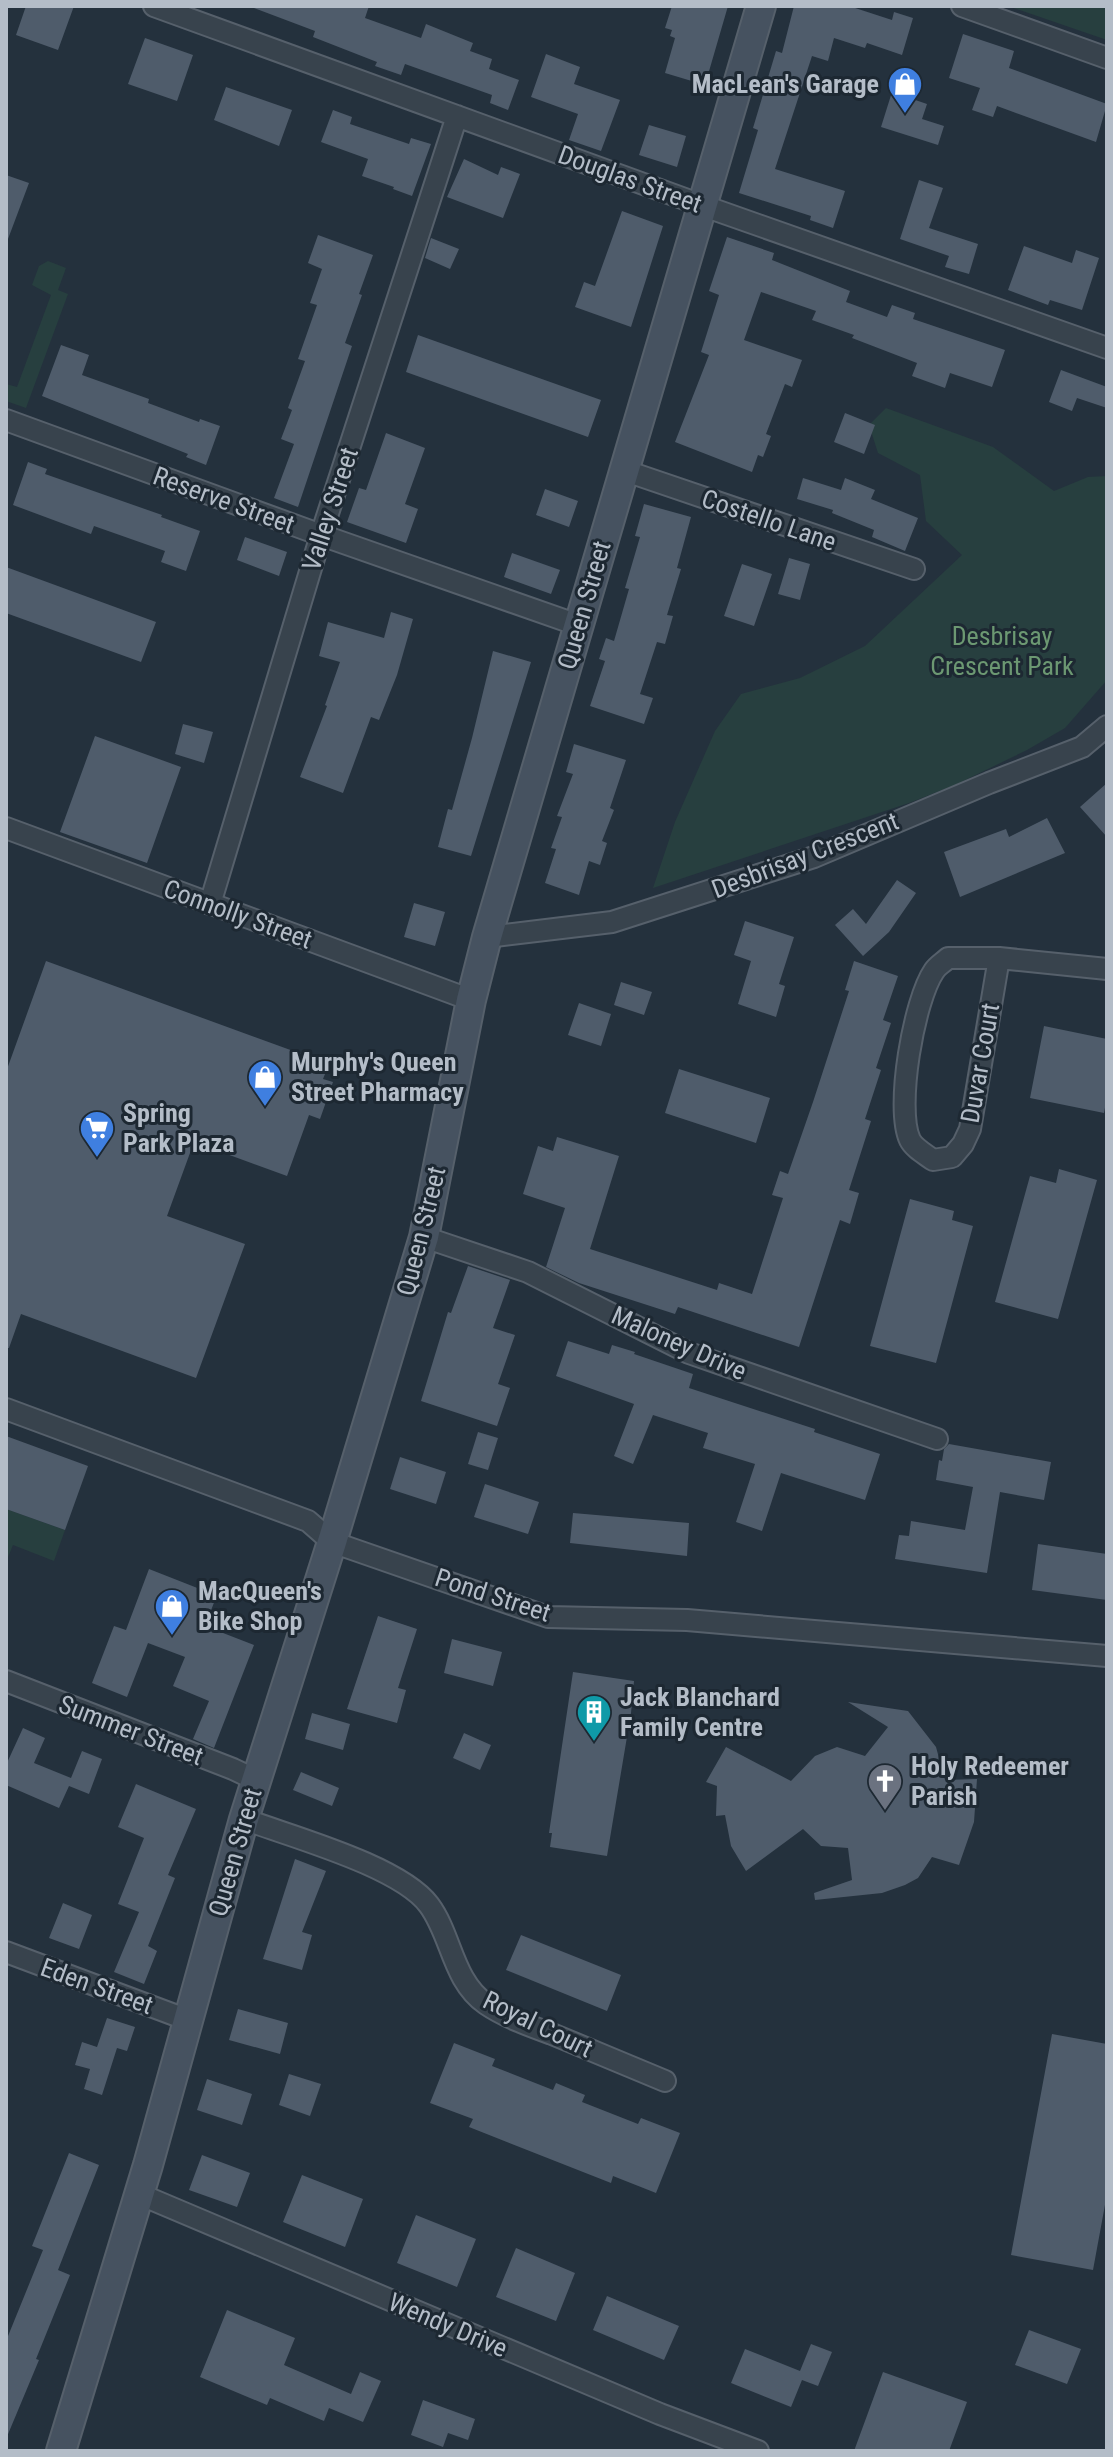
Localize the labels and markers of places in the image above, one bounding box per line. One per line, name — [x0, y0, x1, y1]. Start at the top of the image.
shop icon: MacLean's Garage — [886, 65, 924, 115]
place label: MacLean's Garage — [692, 69, 879, 99]
place label: Murphy's Queen Street Pharmacy — [291, 1047, 464, 1107]
shop icon: Murphy's Queen Street Pharmacy — [246, 1058, 284, 1108]
place label: Spring Park Plaza — [123, 1098, 235, 1158]
supermarket icon: Spring Park Plaza — [78, 1109, 116, 1159]
place label: MacQueen's Bike Shop — [198, 1576, 322, 1636]
shop icon: MacQueen's Bike Shop — [153, 1587, 191, 1637]
place label: Jack Blanchard Family Centre — [620, 1682, 780, 1742]
building icon: Jack Blanchard Family Centre — [575, 1693, 613, 1743]
place label: Holy Redeemer Parish — [911, 1751, 1069, 1811]
church icon: Holy Redeemer Parish — [866, 1762, 904, 1812]

